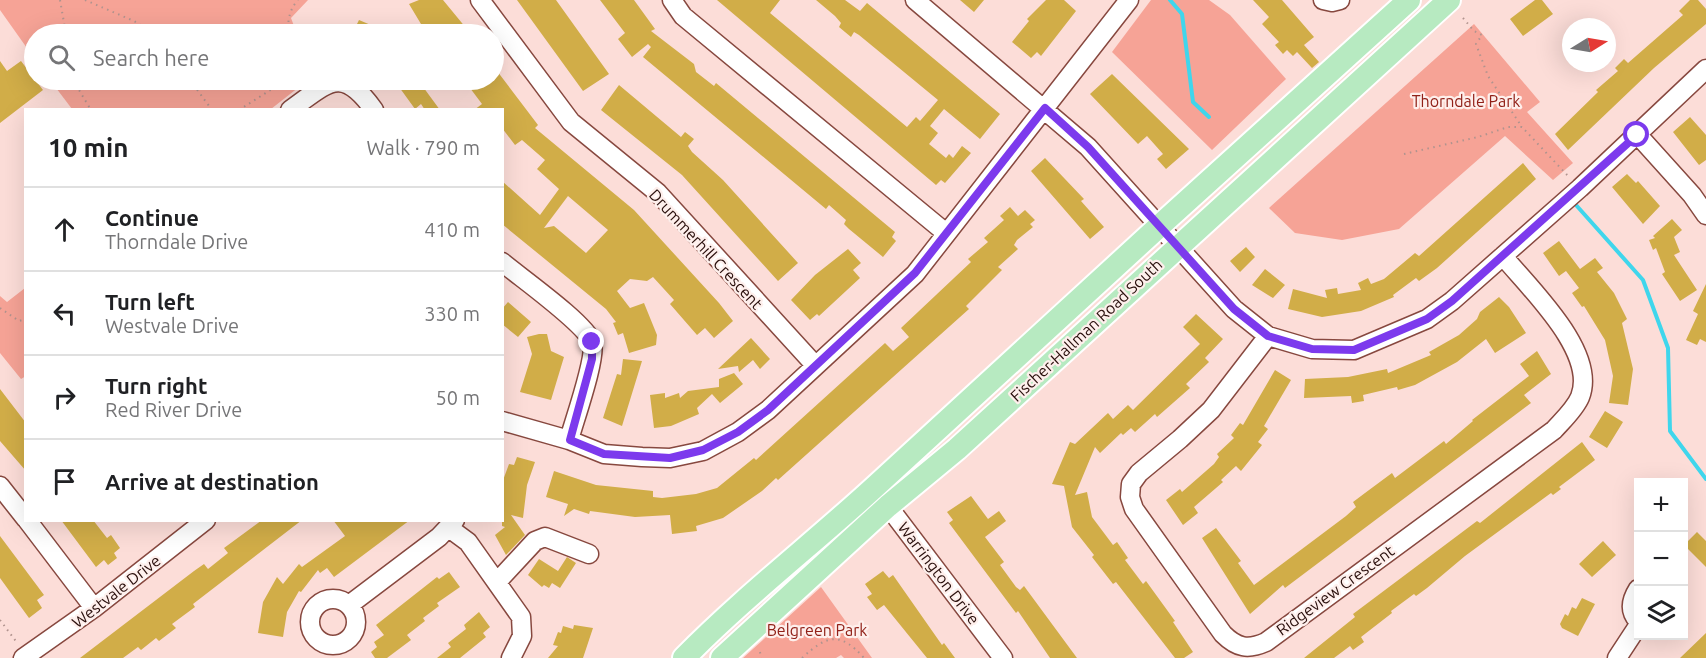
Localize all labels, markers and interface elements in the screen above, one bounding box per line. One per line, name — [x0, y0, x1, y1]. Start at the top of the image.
north arrow — [1562, 18, 1616, 72]
search box — [24, 24, 504, 90]
icon: search — [45, 41, 78, 74]
text: Search here — [93, 45, 209, 70]
park label: Thorndale Park — [1412, 92, 1520, 110]
route start — [1623, 121, 1649, 147]
text: 10 min — [48, 133, 128, 162]
text: Walk · 790 m — [367, 136, 480, 159]
street label: Drummerhill Crescent — [646, 185, 767, 313]
text: Continue — [105, 205, 199, 230]
icon: ahead — [48, 213, 81, 246]
text: 410 m — [424, 218, 480, 241]
text: Thorndale Drive — [105, 230, 248, 253]
street label: Fischer-Hallman Road South — [1007, 255, 1165, 405]
text: Turn left — [105, 289, 195, 314]
icon: left — [48, 297, 81, 330]
text: 330 m — [424, 302, 480, 325]
text: Westvale Drive — [105, 314, 239, 337]
route end — [578, 328, 604, 354]
text: Turn right — [105, 373, 207, 398]
icon: right — [48, 381, 81, 414]
text: 50 m — [436, 386, 480, 409]
text: Red River Drive — [105, 398, 242, 421]
icon: arrive — [48, 465, 81, 498]
text: Arrive at destination — [105, 469, 319, 494]
map controls — [1634, 478, 1688, 640]
button: + — [1634, 478, 1688, 532]
street label: Warrington Drive — [895, 518, 983, 628]
button: − — [1634, 532, 1688, 586]
street label: Ridgeview Crescent — [1273, 541, 1398, 639]
street label: Westvale Drive — [68, 551, 164, 631]
button: layers — [1634, 586, 1688, 640]
park label: Belgreen Park — [767, 621, 867, 639]

